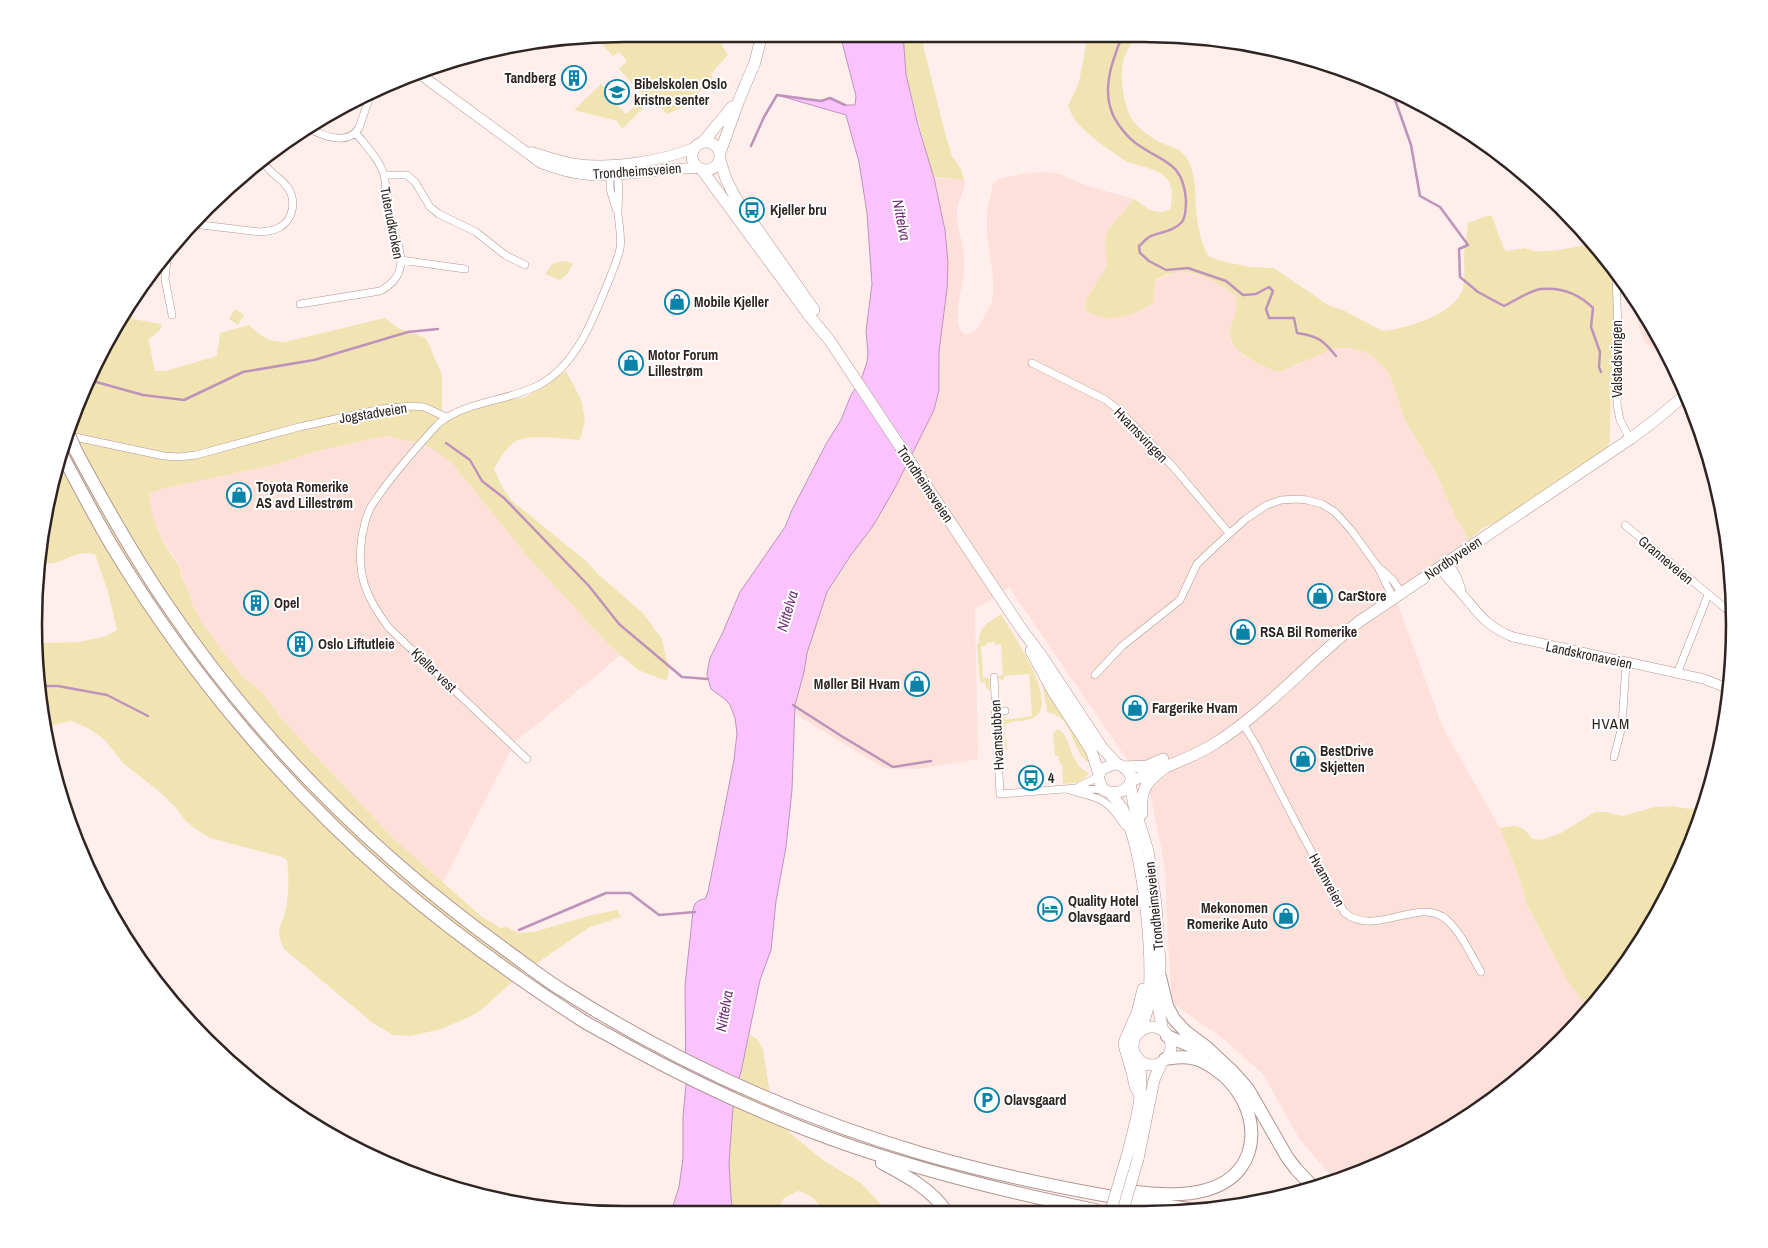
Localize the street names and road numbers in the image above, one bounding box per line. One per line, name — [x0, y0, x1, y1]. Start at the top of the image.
street label: Trondheimsveien — [592, 159, 682, 183]
street label: Tuterudkroken — [376, 185, 408, 261]
street label: Valstadsvingen — [1608, 320, 1626, 398]
street label: Jogstadveien — [338, 399, 408, 427]
street label: Hvamsvingen — [1110, 404, 1172, 466]
street label: Trondheimsveien — [893, 442, 957, 526]
street label: Nordbyveien — [1421, 532, 1485, 584]
street label: Granneveien — [1635, 532, 1697, 588]
street label: Landskronaveien — [1544, 637, 1634, 673]
street label: Kjeller vest — [408, 644, 460, 696]
street label: Hvamstubben — [986, 699, 1008, 771]
street label: Hvamveien — [1305, 850, 1349, 910]
street label: Trondheimsveien — [1140, 861, 1168, 951]

